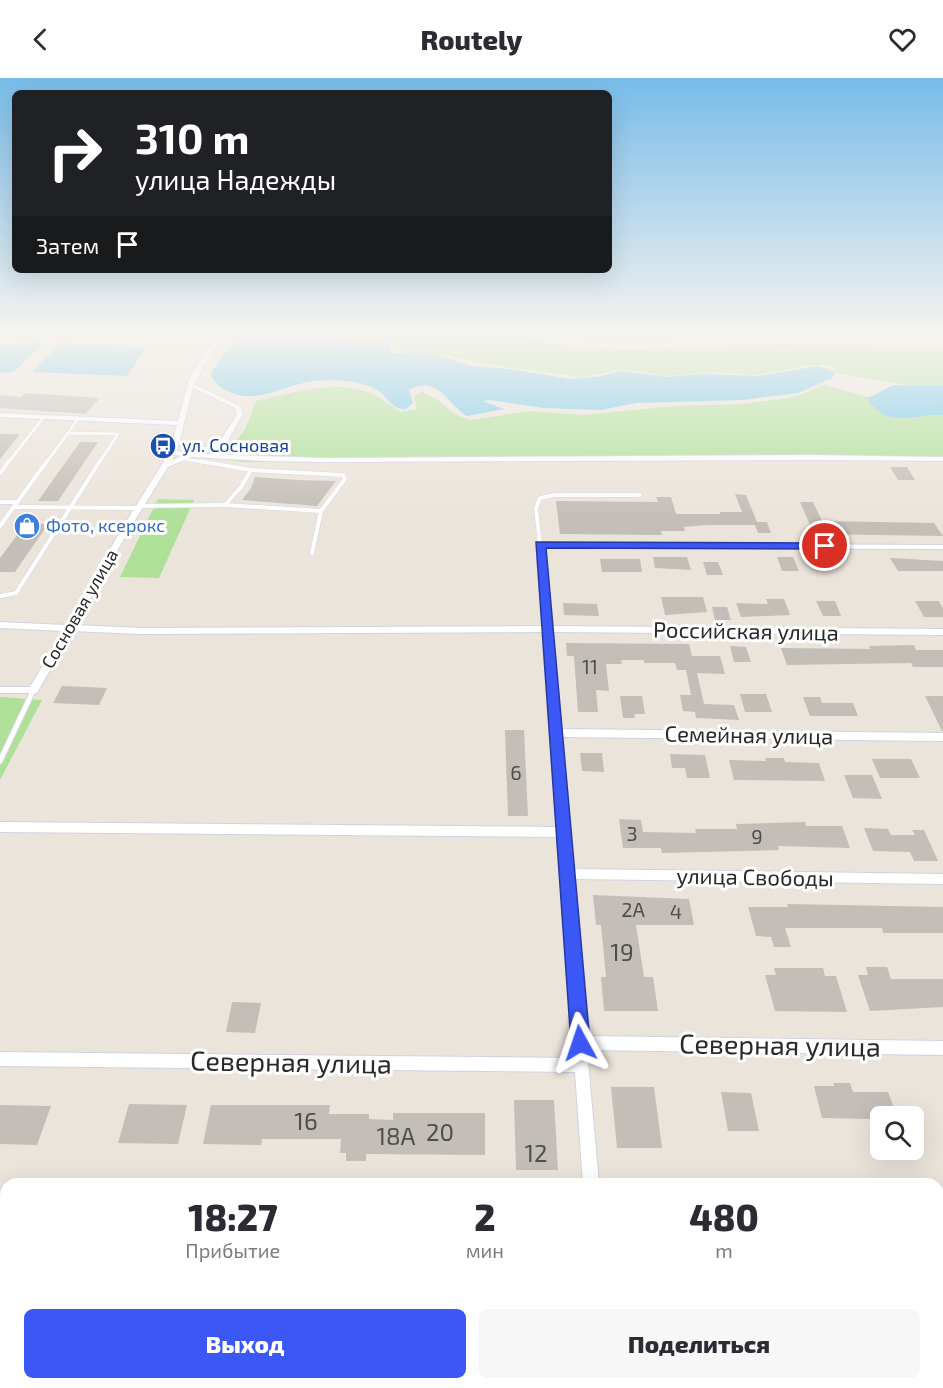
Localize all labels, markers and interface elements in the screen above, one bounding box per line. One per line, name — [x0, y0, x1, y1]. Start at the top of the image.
icon: back — [24, 23, 57, 56]
text: Routely — [421, 23, 522, 55]
icon: heart — [886, 23, 919, 56]
text: 310 m — [135, 112, 250, 162]
icon: right — [36, 114, 114, 192]
text: улица Надежды — [135, 163, 336, 195]
icon: arrive — [111, 228, 144, 261]
text: Затем — [36, 232, 99, 258]
bus stop icon: ул. Сосновая — [148, 431, 178, 461]
place label: ул. Сосновая — [182, 434, 289, 456]
shop icon: Фото, ксерокс — [12, 511, 42, 541]
place label: Фото, ксерокс — [46, 514, 165, 536]
pin — [799, 520, 850, 571]
icon: arrive — [808, 529, 841, 562]
street label: Сосновая улица — [36, 545, 122, 672]
street label: Российская улица — [653, 615, 839, 646]
house number: 11 — [582, 654, 598, 678]
street label: Семейная улица — [664, 720, 834, 749]
house number: 6 — [510, 760, 522, 784]
house number: 3 — [626, 821, 638, 845]
house number: 9 — [751, 824, 763, 848]
street label: улица Свободы — [676, 862, 834, 891]
house number: 2А — [621, 897, 645, 921]
house number: 4 — [670, 899, 682, 923]
house number: 19 — [610, 937, 634, 966]
position arrow — [548, 1011, 612, 1075]
street label: Северная улица — [679, 1026, 881, 1063]
street label: Северная улица — [190, 1043, 392, 1080]
house number: 16 — [294, 1106, 318, 1135]
map controls — [870, 1106, 924, 1160]
button: search — [870, 1106, 924, 1160]
house number: 20 — [426, 1117, 454, 1146]
house number: 18А — [376, 1121, 416, 1150]
house number: 12 — [524, 1138, 548, 1167]
text: 18:27 — [188, 1195, 277, 1238]
text: 2 — [474, 1195, 495, 1238]
text: 480 — [689, 1195, 759, 1238]
text: Прибытие — [185, 1238, 280, 1262]
text: мин — [466, 1238, 504, 1262]
text: m — [715, 1238, 733, 1262]
button: Выход — [24, 1309, 466, 1378]
button: Поделиться — [478, 1309, 920, 1378]

